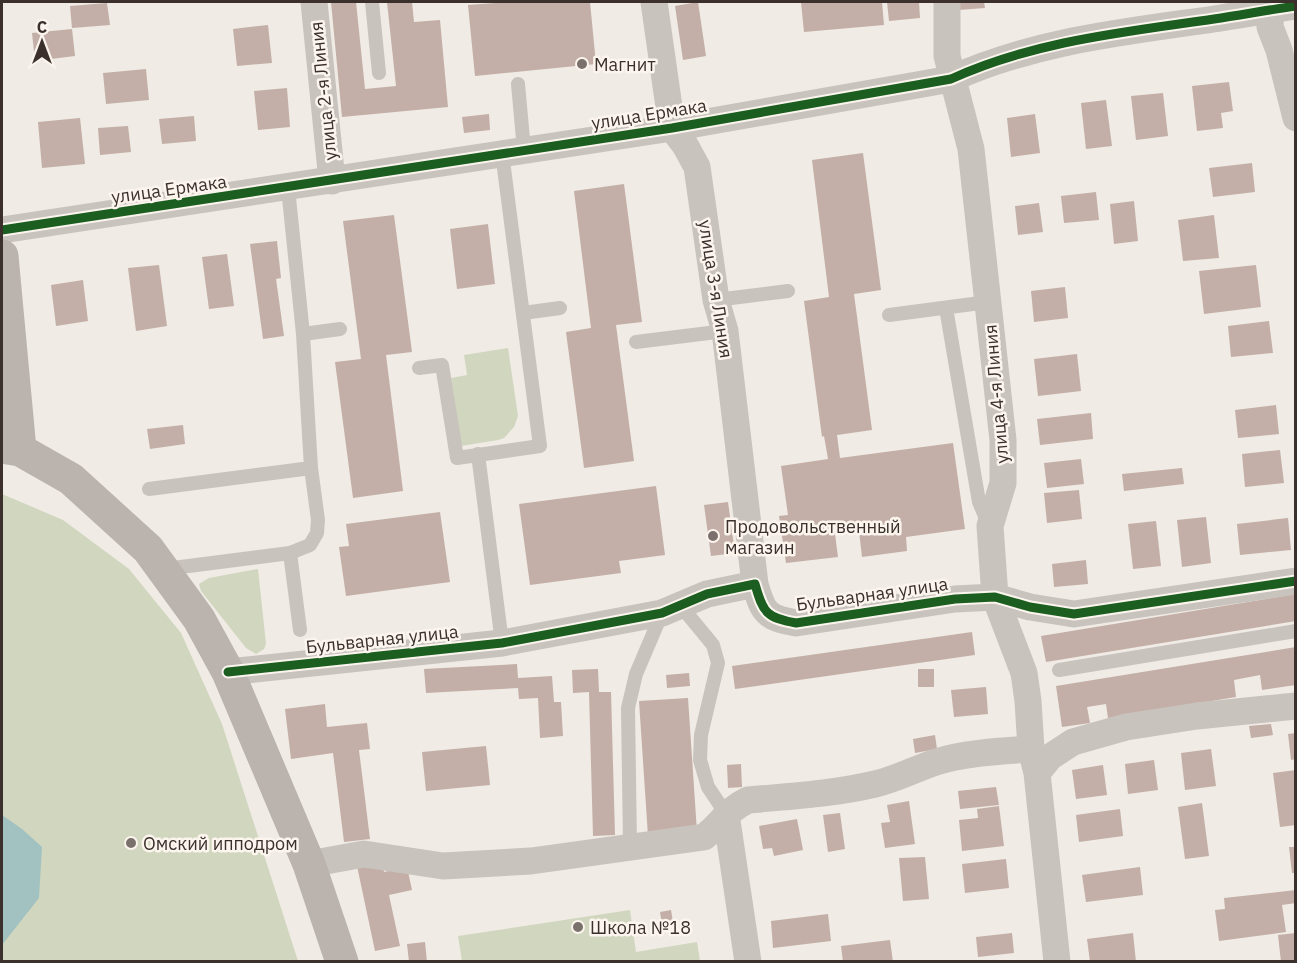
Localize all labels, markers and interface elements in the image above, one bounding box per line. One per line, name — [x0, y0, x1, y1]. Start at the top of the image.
north arrow — [12, 12, 72, 72]
text: С — [37, 17, 47, 37]
street label: улица 2-я Линия — [304, 20, 342, 162]
place label: Магнит — [594, 53, 656, 76]
marker: Магнит — [575, 57, 589, 71]
street label: улица Ермака — [590, 93, 709, 134]
street label: улица Ермака — [110, 169, 229, 208]
street label: улица 3-я Линия — [694, 218, 738, 360]
street label: улица 4-я Линия — [978, 323, 1014, 465]
place label: Продовольственный магазин — [725, 515, 901, 559]
marker: Продовольственный магазин — [706, 529, 720, 543]
street label: Бульварная улица — [794, 572, 950, 616]
street label: Бульварная улица — [304, 620, 460, 658]
place label: Омский ипподром — [143, 832, 298, 855]
marker: Омский ипподром — [124, 836, 138, 850]
place label: Школа №18 — [590, 916, 691, 939]
marker: Школа №18 — [571, 920, 585, 934]

